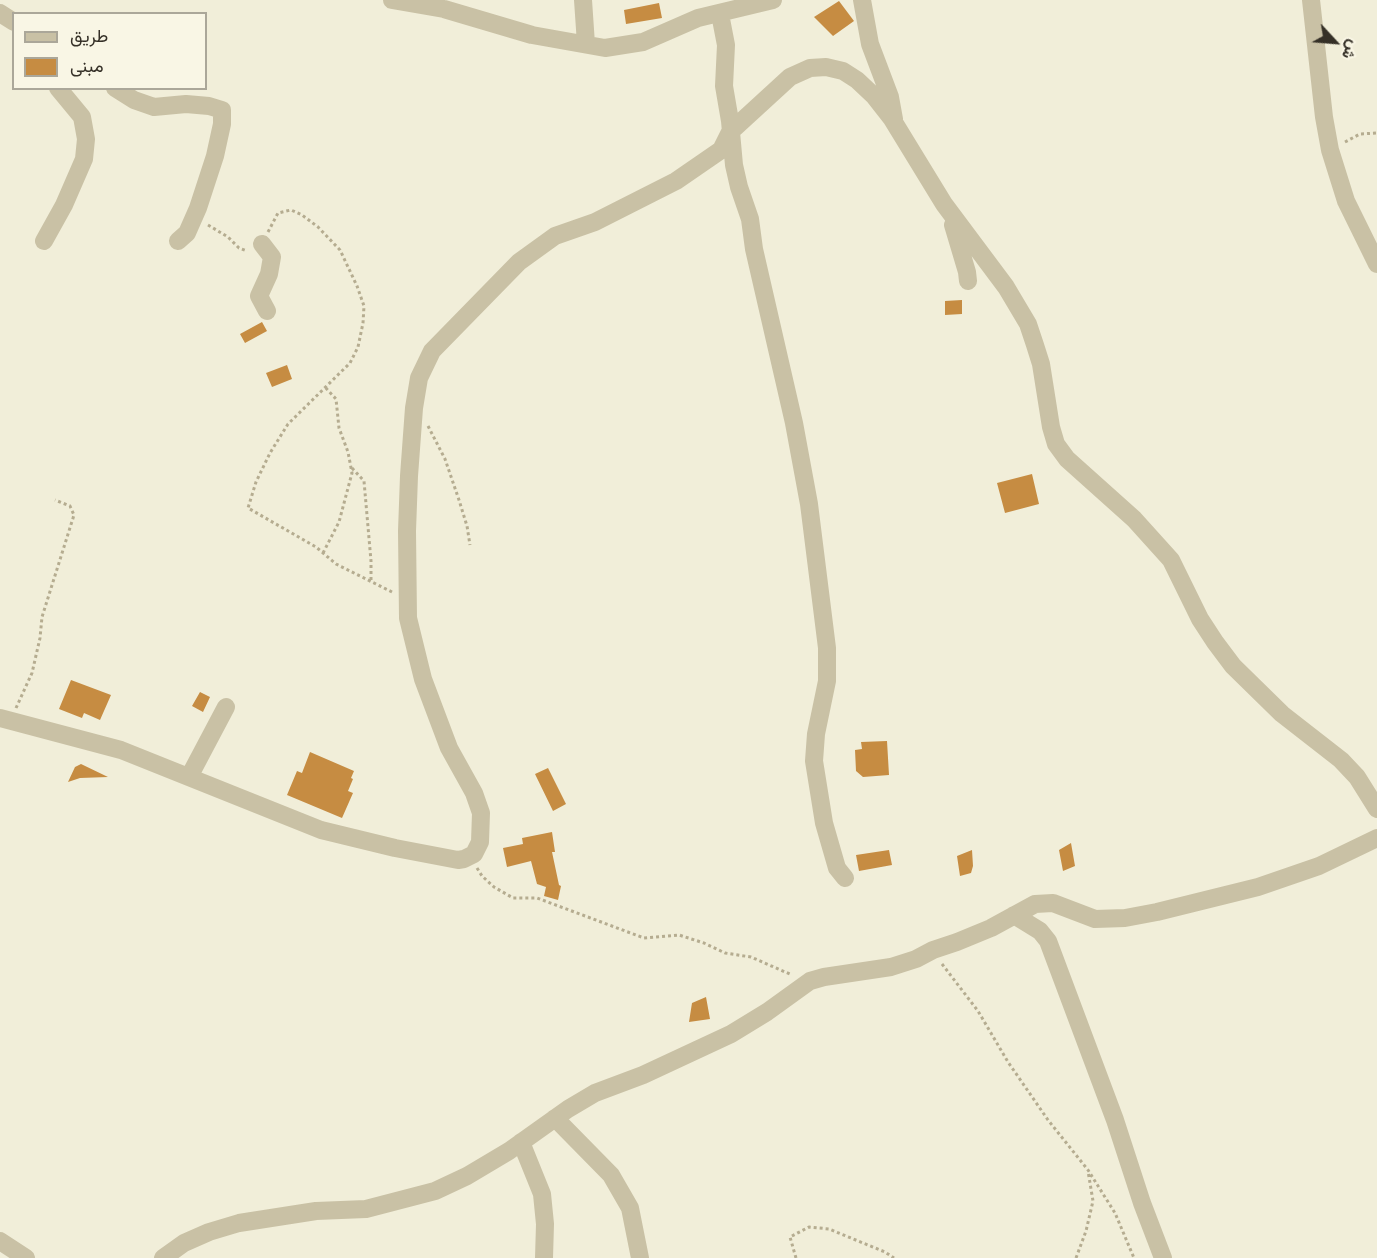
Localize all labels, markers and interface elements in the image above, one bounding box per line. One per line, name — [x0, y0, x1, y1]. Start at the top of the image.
legend — [12, 12, 207, 90]
north arrow — [1305, 12, 1365, 72]
text: طريق — [70, 23, 108, 47]
text: ش — [1337, 36, 1365, 63]
text: مبنى — [70, 53, 104, 77]

